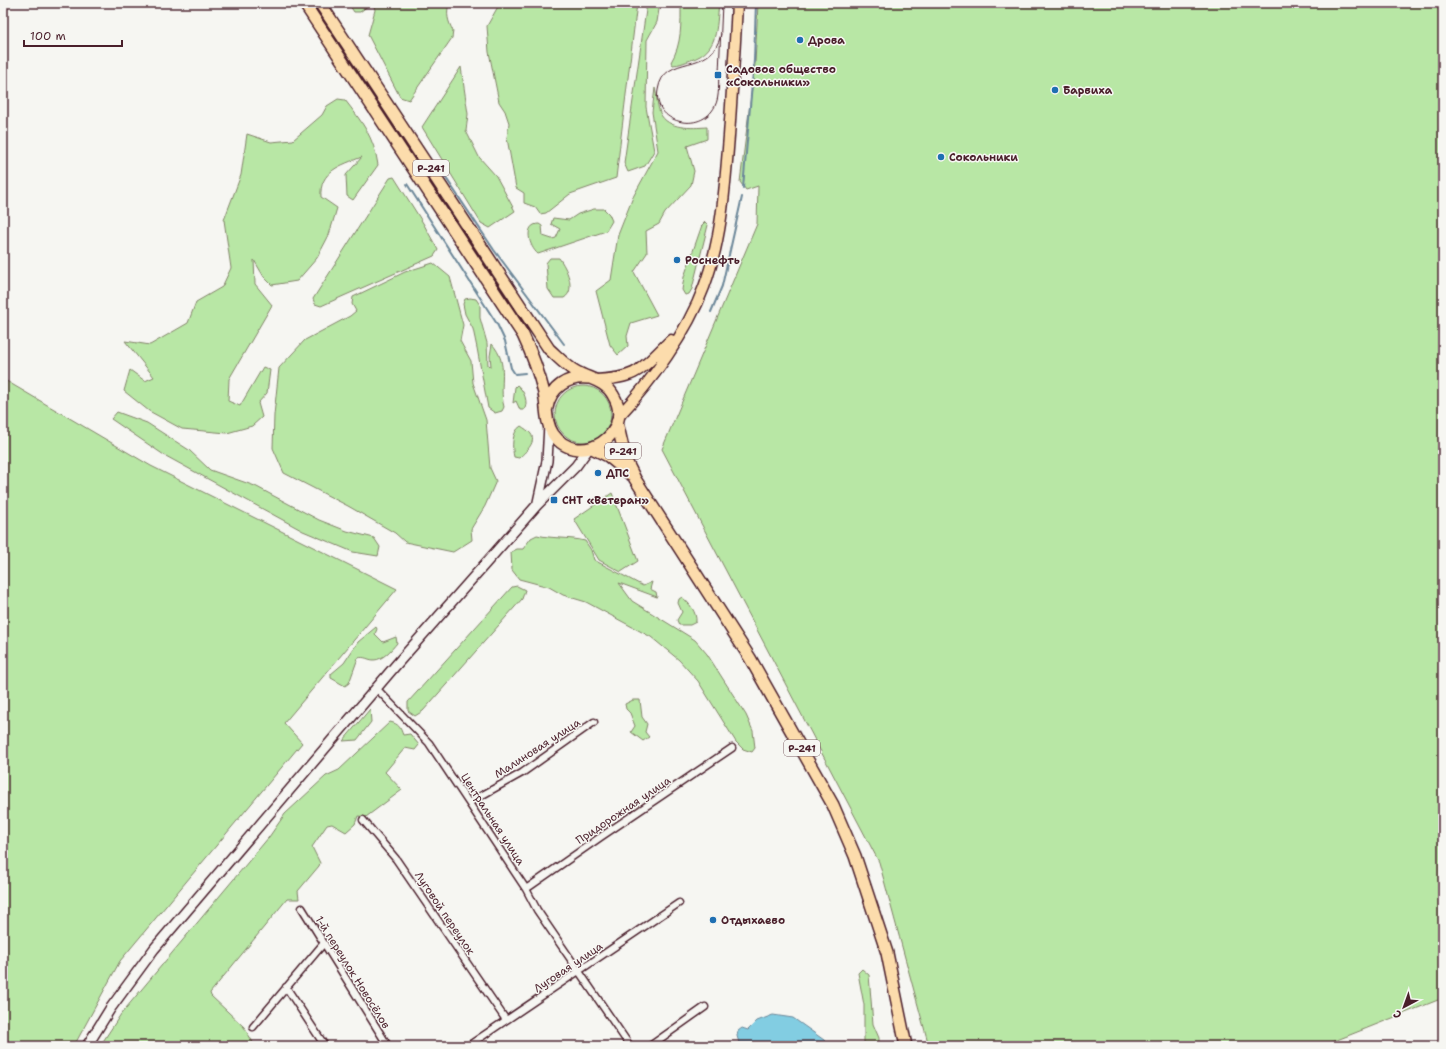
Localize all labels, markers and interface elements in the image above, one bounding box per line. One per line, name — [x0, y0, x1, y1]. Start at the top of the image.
scale bar — [24, 22, 122, 48]
text: 100 m — [30, 28, 66, 44]
place label: Дрова — [808, 33, 845, 48]
marker: Дрова — [795, 35, 805, 45]
place label: Садовое общество «Сокольники» — [726, 62, 836, 90]
marker: Садовое общество «Сокольники» — [713, 70, 723, 80]
place label: Барвиха — [1063, 83, 1113, 98]
marker: Барвиха — [1050, 85, 1060, 95]
place label: Сокольники — [949, 150, 1018, 165]
marker: Сокольники — [936, 152, 946, 162]
road number: Р-241 — [413, 160, 449, 176]
place label: Роснефть — [685, 253, 740, 268]
marker: Роснефть — [672, 255, 682, 265]
road number: Р-241 — [605, 443, 641, 459]
place label: ДПС — [606, 466, 629, 481]
marker: ДПС — [593, 468, 603, 478]
place label: СНТ «Ветеран» — [562, 493, 649, 508]
marker: СНТ «Ветеран» — [549, 495, 559, 505]
street label: Малиновая улица — [491, 715, 583, 782]
road number: Р-241 — [784, 740, 820, 756]
street label: Центральная улица — [457, 770, 528, 868]
street label: Придорожная улица — [573, 773, 674, 848]
street label: Луговой переулок — [411, 869, 478, 958]
street label: 1-й переулок Новосёлов — [312, 913, 394, 1032]
place label: Отдыхаево — [721, 913, 785, 928]
marker: Отдыхаево — [708, 915, 718, 925]
street label: Луговая улица — [531, 939, 606, 996]
north arrow — [1384, 987, 1424, 1027]
text: С — [1390, 1006, 1405, 1022]

